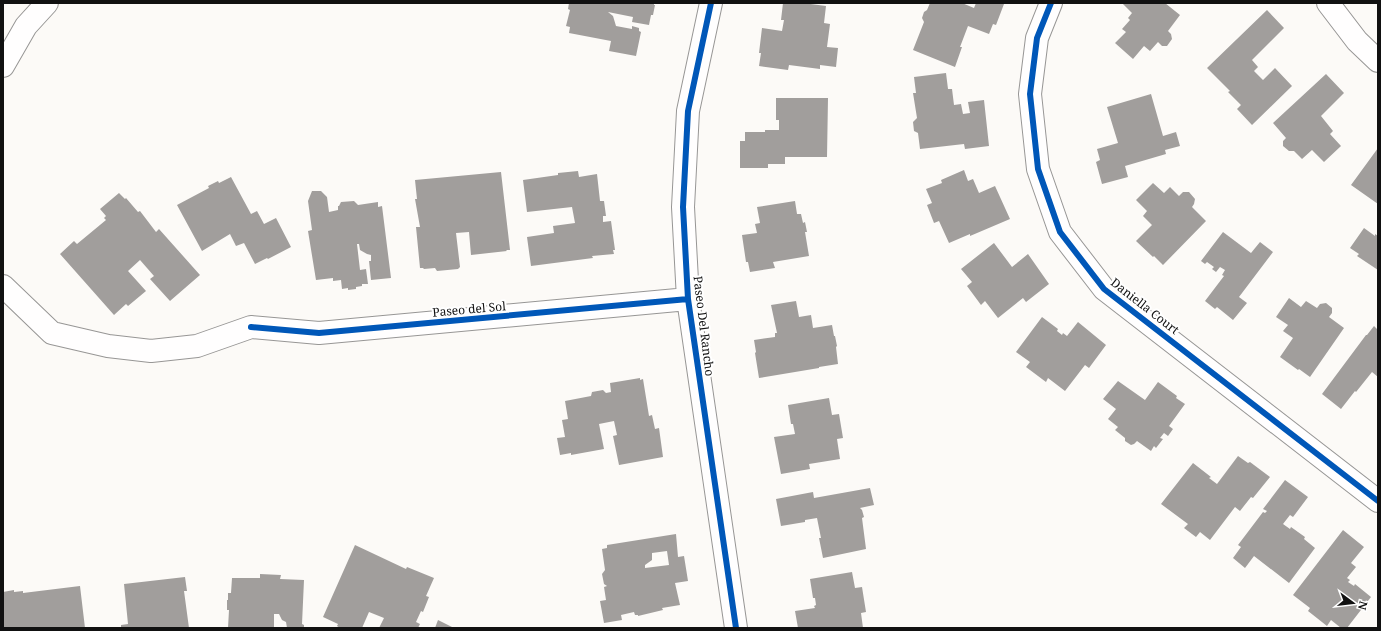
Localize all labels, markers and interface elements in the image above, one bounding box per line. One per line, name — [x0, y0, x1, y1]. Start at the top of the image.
street label: Daniella Court — [1107, 274, 1183, 338]
street label: Paseo Del Rancho — [689, 275, 719, 377]
street label: Paseo del Sol — [432, 297, 507, 321]
north arrow — [1333, 583, 1373, 623]
text: N — [1355, 600, 1372, 612]

